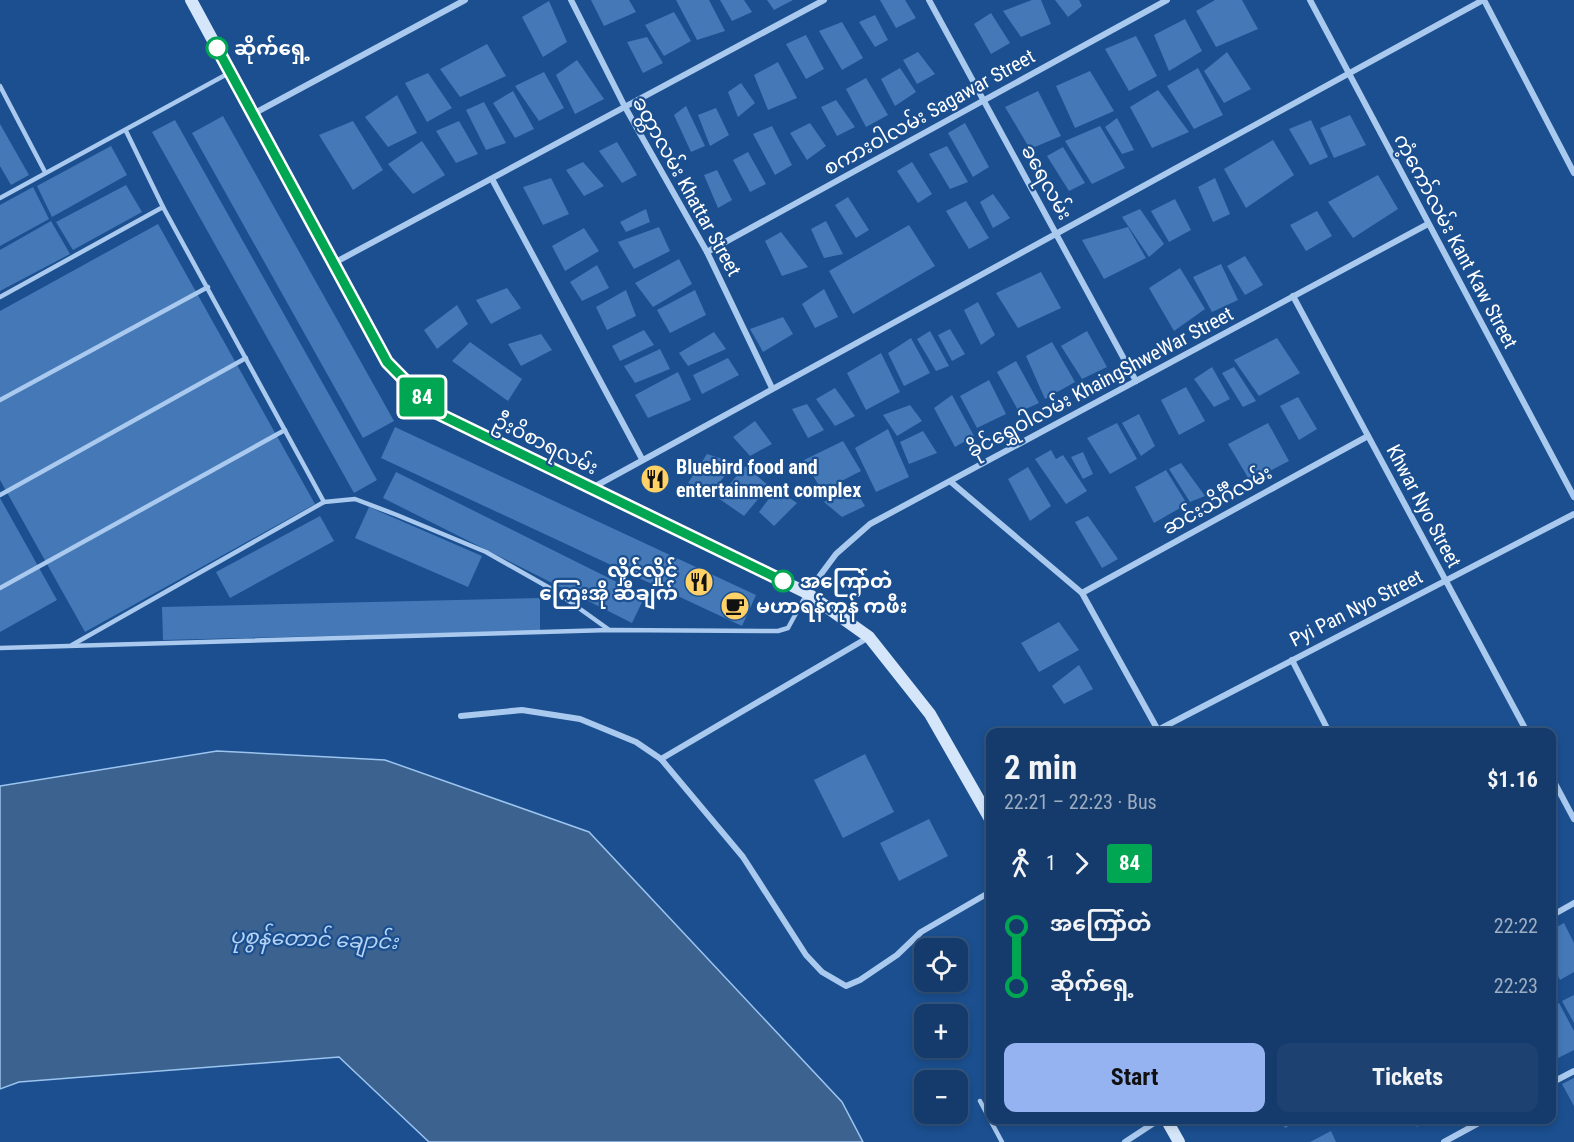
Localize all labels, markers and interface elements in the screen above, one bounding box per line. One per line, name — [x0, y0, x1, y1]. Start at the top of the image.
place label: ဆိုက်ရှေ့ — [234, 35, 310, 64]
marker: ဆိုက်ရှေ့ — [206, 37, 228, 59]
street label: စကားဝါလမ်း Sagawar Street — [818, 42, 1039, 180]
street label: ခတ္တာလမ်း Khattar Street — [624, 91, 748, 282]
street label: ကံ့ကော်လမ်း Kant Kaw Street — [1387, 129, 1525, 353]
street label: ခရေလမ်း — [1013, 139, 1079, 226]
street label: ခိုင်ရွှေဝါလမ်း KhaingShweWar Street — [962, 300, 1240, 467]
line badge: 84 — [395, 378, 449, 416]
text: 84 — [411, 385, 433, 409]
street label: ဦးဝိစာရလမ်း — [488, 407, 603, 483]
street label: Khwar Nyo Street — [1382, 440, 1467, 572]
place label: Bluebird food and entertainment complex — [676, 455, 861, 502]
street label: ဆင်းသိင်္ဂီလမ်း — [1157, 458, 1276, 540]
restaurant icon: Bluebird food and entertainment complex — [639, 463, 671, 495]
place label: လှိုင်လှိုင် ကြေးအို ဆီချက် — [539, 557, 678, 610]
street label: Pyi Pan Nyo Street — [1286, 564, 1426, 652]
restaurant icon: လှိုင်လှိုင် ကြေးအို ဆီချက် — [683, 566, 715, 598]
place label: အကြော်တဲ — [800, 568, 892, 597]
marker: အကြော်တဲ — [772, 570, 794, 592]
cafe icon: မဟာရန်ကုန် ကဖီး — [719, 590, 751, 622]
place label: မဟာရန်ကုန် ကဖီး — [756, 593, 907, 622]
text: 2 min — [1004, 748, 1077, 787]
text: $1.16 — [1487, 767, 1538, 792]
text: 22:21 – 22:23 · Bus — [1004, 790, 1157, 814]
icon: walk — [1004, 847, 1037, 880]
icon: forward — [1065, 847, 1098, 880]
text: 1 — [1046, 851, 1056, 875]
text: 84 — [1119, 851, 1140, 875]
text: အကြော်တဲ — [1050, 911, 1151, 936]
text: 22:22 — [1494, 914, 1538, 938]
water label: ပုစွန်တောင် ချောင်း — [229, 921, 400, 959]
map controls — [914, 938, 968, 1124]
button: locate — [914, 938, 968, 992]
text: ဆိုက်ရှေ့ — [1050, 971, 1134, 996]
text: 22:23 — [1494, 974, 1538, 998]
button: + — [914, 1004, 968, 1058]
button: Start — [1004, 1043, 1265, 1112]
button: Tickets — [1277, 1043, 1538, 1112]
button: − — [914, 1070, 968, 1124]

